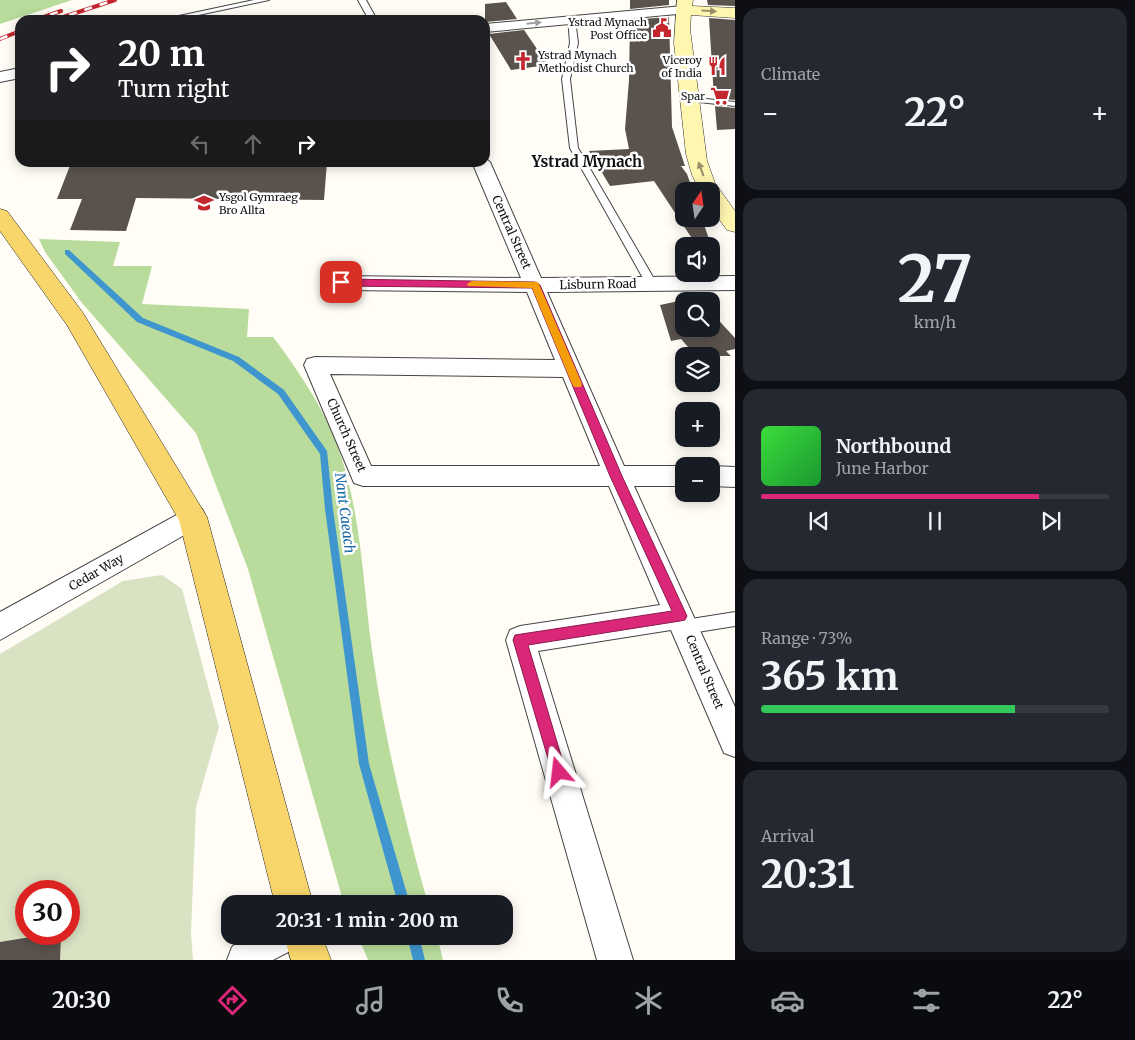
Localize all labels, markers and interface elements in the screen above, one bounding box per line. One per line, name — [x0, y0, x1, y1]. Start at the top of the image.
one-way arrow — [701, 8, 717, 16]
place label: Ystrad Mynach Post Office — [567, 15, 648, 42]
public building icon: Ystrad Mynach Post Office — [651, 17, 673, 39]
one-way arrow — [526, 19, 542, 27]
text: 20 m — [118, 32, 205, 76]
icon: right — [35, 35, 100, 100]
place label: Ystrad Mynach Methodist Church — [537, 48, 634, 75]
church icon: Ystrad Mynach Methodist Church — [512, 50, 534, 72]
place label: Viceroy of India — [662, 53, 703, 80]
restaurant icon: Viceroy of India — [706, 55, 728, 77]
text: Climate — [761, 64, 820, 84]
text: Turn right — [118, 75, 229, 103]
supermarket icon: Spar — [709, 85, 731, 107]
place label: Spar — [681, 89, 705, 103]
text: 22° — [904, 89, 966, 136]
text: − — [761, 95, 780, 131]
text: + — [1090, 95, 1109, 131]
icon: left — [186, 130, 214, 158]
icon: ahead — [239, 130, 267, 158]
icon: right — [292, 130, 320, 158]
district label: Ystrad Mynach — [531, 152, 642, 171]
one-way arrow — [697, 161, 705, 176]
north arrow — [675, 182, 720, 228]
map controls — [675, 182, 720, 502]
place label: Ysgol Gymraeg Bro Allta — [218, 190, 298, 217]
school or university icon: Ysgol Gymraeg Bro Allta — [193, 192, 215, 214]
street label: Central Street — [489, 193, 535, 271]
button: sound — [675, 237, 720, 282]
text: 27 — [897, 238, 973, 320]
pin — [320, 261, 362, 303]
icon: arrive — [327, 268, 355, 296]
street label: Lisburn Road — [559, 276, 637, 292]
button: search — [675, 292, 720, 337]
text: km/h — [914, 312, 956, 332]
button: layers — [675, 347, 720, 392]
street label: Church Street — [324, 396, 370, 474]
button: + — [675, 402, 720, 447]
text: Northbound — [836, 434, 951, 458]
button: − — [675, 457, 720, 502]
text: June Harbor — [836, 458, 929, 478]
water label: Nant Caeach — [331, 472, 359, 554]
icon: previous — [805, 507, 833, 535]
icon: pause — [921, 507, 949, 535]
icon: next — [1037, 507, 1065, 535]
street label: Cedar Way — [66, 550, 126, 594]
text: Range · 73% — [761, 628, 852, 648]
street label: Central Street — [683, 633, 727, 712]
text: 365 km — [761, 653, 898, 700]
position arrow — [532, 745, 584, 797]
text: Arrival — [761, 826, 814, 846]
text: 20:31 — [761, 851, 854, 898]
speed limit sign: 30 — [15, 880, 80, 945]
text: 20:31 · 1 min · 200 m — [276, 908, 458, 932]
icon: directions — [215, 983, 250, 1018]
icon: music — [353, 983, 388, 1018]
icon: phone — [492, 983, 527, 1018]
icon: climate — [631, 983, 666, 1018]
icon: car — [770, 983, 805, 1018]
icon: filters — [909, 983, 944, 1018]
text: 20:30 — [52, 986, 111, 1014]
text: 22° — [1047, 986, 1083, 1014]

